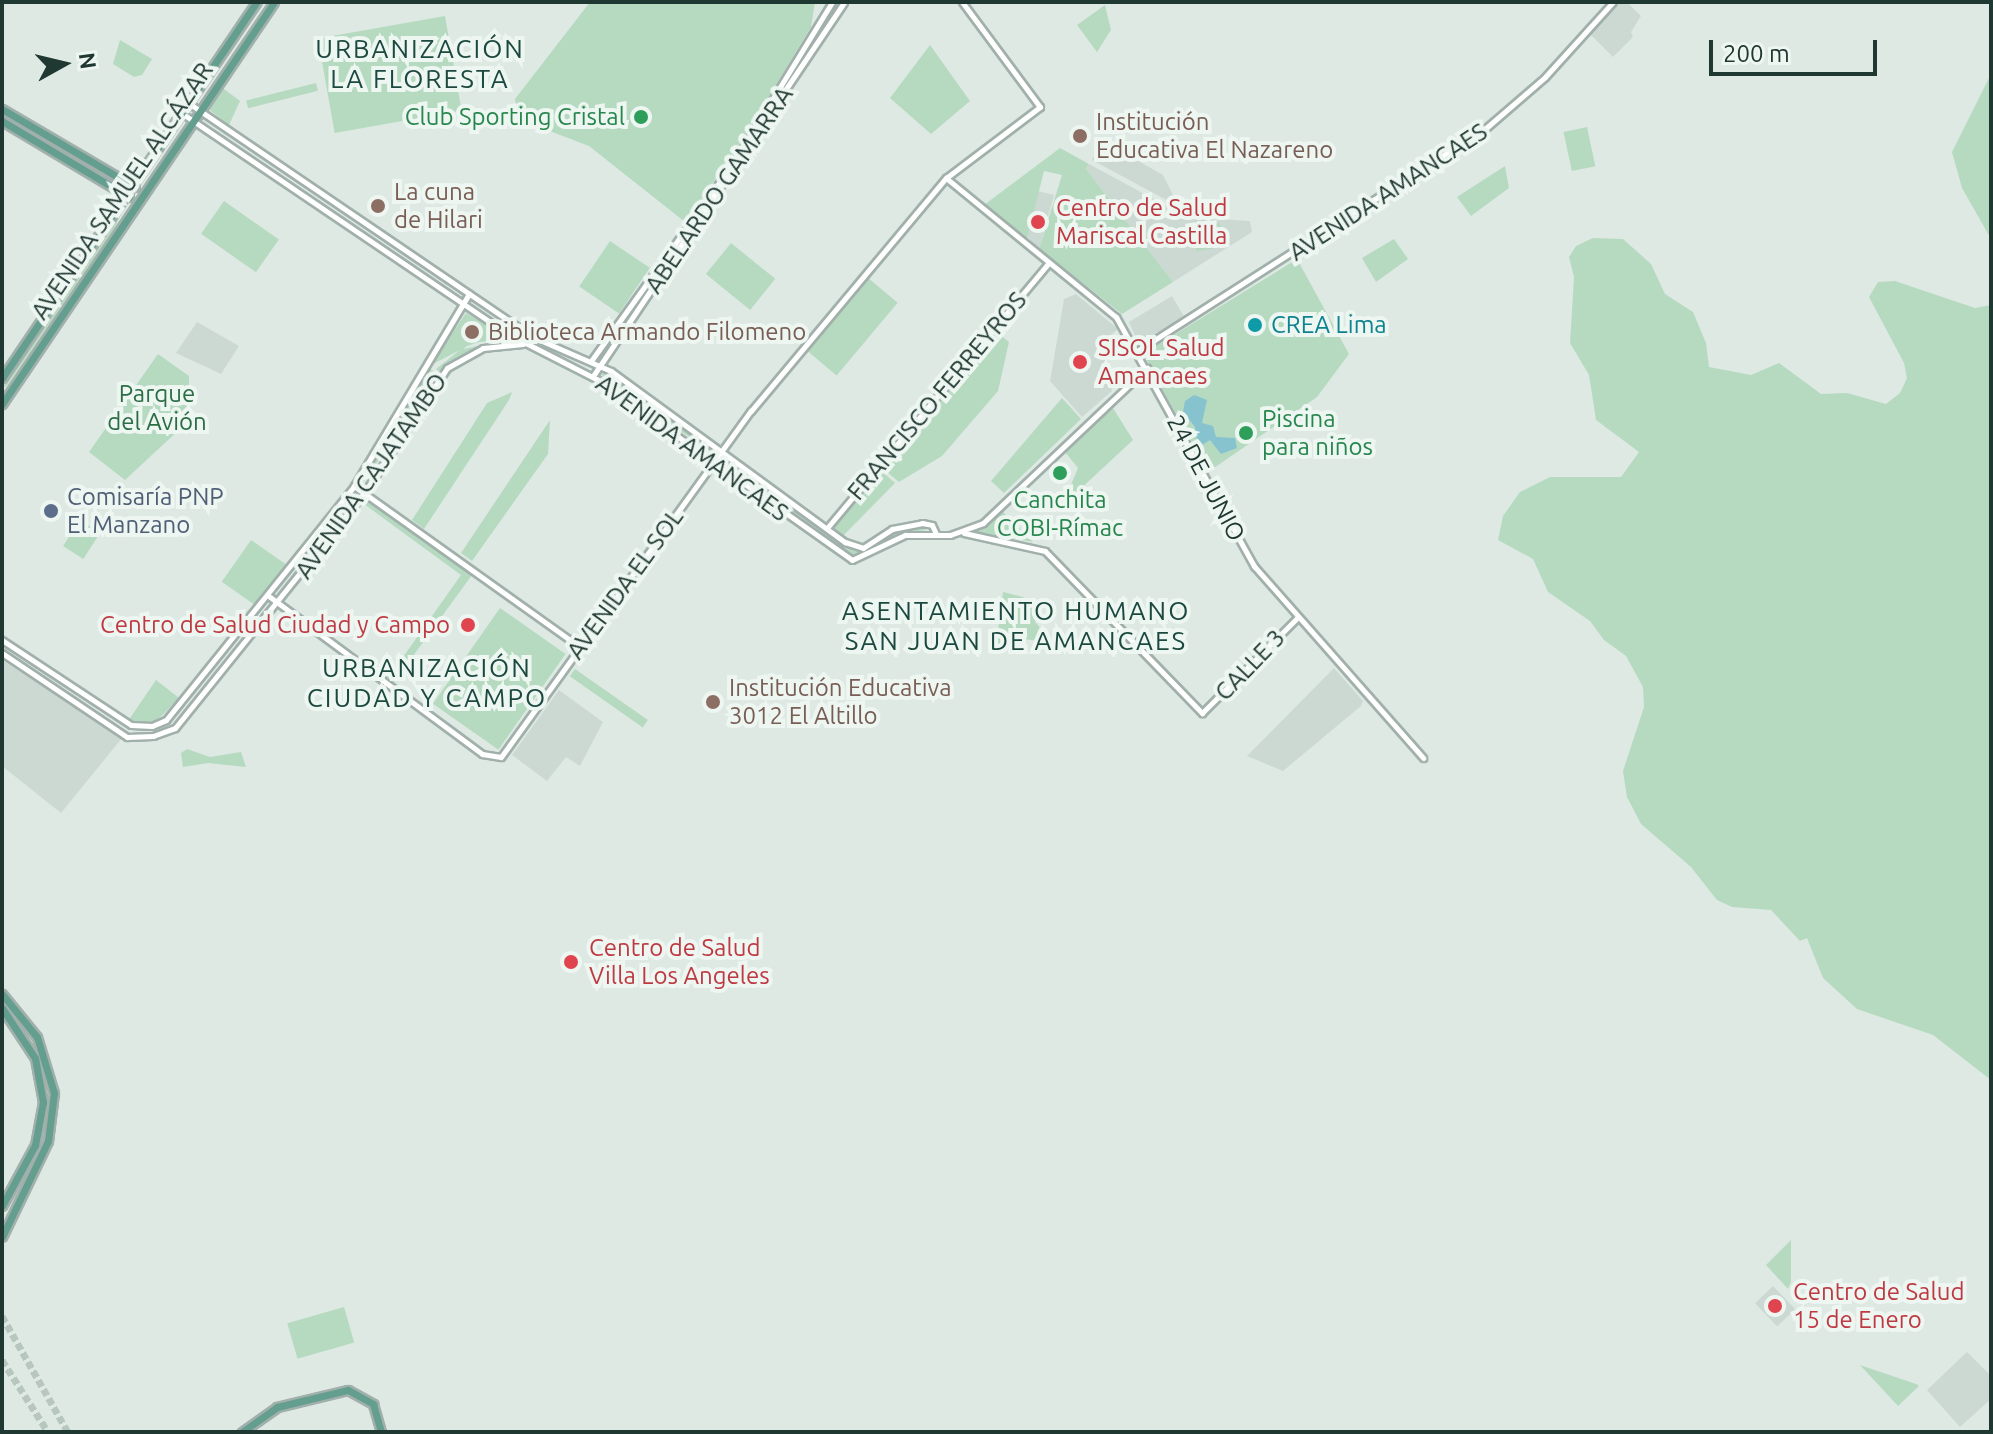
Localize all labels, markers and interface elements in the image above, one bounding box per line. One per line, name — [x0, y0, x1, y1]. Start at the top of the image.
north arrow — [24, 24, 104, 104]
scale bar — [1713, 24, 1881, 74]
district label: URBANIZACIÓN LA FLORESTA — [315, 33, 525, 94]
text: 200 m — [1723, 40, 1790, 67]
street label: AVENIDA SAMUEL ALCÁZAR — [25, 57, 219, 325]
street label: ABELARDO GAMARRA — [639, 81, 799, 299]
place label: Club Sporting Cristal — [405, 103, 625, 131]
marker: Club Sporting Cristal — [632, 108, 650, 126]
place label: Institución Educativa El Nazareno — [1096, 108, 1333, 164]
street label: AVENIDA AMANCAES — [1284, 117, 1492, 267]
marker: Institución Educativa El Nazareno — [1071, 127, 1089, 145]
place label: La cuna de Hilari — [394, 178, 483, 234]
place label: Centro de Salud Mariscal Castilla — [1056, 194, 1227, 250]
marker: La cuna de Hilari — [369, 197, 387, 215]
marker: Centro de Salud Mariscal Castilla — [1027, 211, 1049, 233]
street label: FRANCISCO FERREYROS — [842, 286, 1032, 506]
place label: CREA Lima — [1271, 311, 1387, 339]
marker: CREA Lima — [1246, 316, 1264, 334]
place label: Biblioteca Armando Filomeno — [488, 318, 806, 346]
marker: Biblioteca Armando Filomeno — [463, 323, 481, 341]
place label: SISOL Salud Amancaes — [1098, 334, 1225, 390]
marker: SISOL Salud Amancaes — [1069, 351, 1091, 373]
street label: AVENIDA CAJATAMBO — [289, 368, 453, 584]
street label: AVENIDA AMANCAES — [590, 369, 794, 527]
park label: Parque del Avión — [107, 380, 207, 436]
place label: Piscina para niños — [1262, 405, 1373, 461]
street label: 24 DE JUNIO — [1161, 410, 1251, 546]
marker: Piscina para niños — [1237, 424, 1255, 442]
marker: Canchita COBI-Rímac — [1051, 464, 1069, 482]
place label: Comisaría PNP El Manzano — [67, 483, 224, 539]
place label: Canchita COBI-Rímac — [997, 486, 1123, 542]
marker: Comisaría PNP El Manzano — [42, 502, 60, 520]
street label: AVENIDA EL SOL — [561, 503, 689, 665]
district label: ASENTAMIENTO HUMANO SAN JUAN DE AMANCAES — [842, 595, 1190, 656]
place label: Centro de Salud Ciudad y Campo — [100, 611, 450, 639]
marker: Centro de Salud Ciudad y Campo — [457, 614, 479, 636]
street label: CALLE 3 — [1209, 623, 1291, 707]
district label: URBANIZACIÓN CIUDAD Y CAMPO — [307, 652, 547, 714]
place label: Institución Educativa 3012 El Altillo — [729, 674, 952, 730]
marker: Institución Educativa 3012 El Altillo — [704, 693, 722, 711]
place label: Centro de Salud Villa Los Angeles — [589, 934, 770, 990]
marker: Centro de Salud Villa Los Angeles — [560, 951, 582, 973]
place label: Centro de Salud 15 de Enero — [1793, 1278, 1964, 1334]
marker: Centro de Salud 15 de Enero — [1764, 1295, 1786, 1317]

